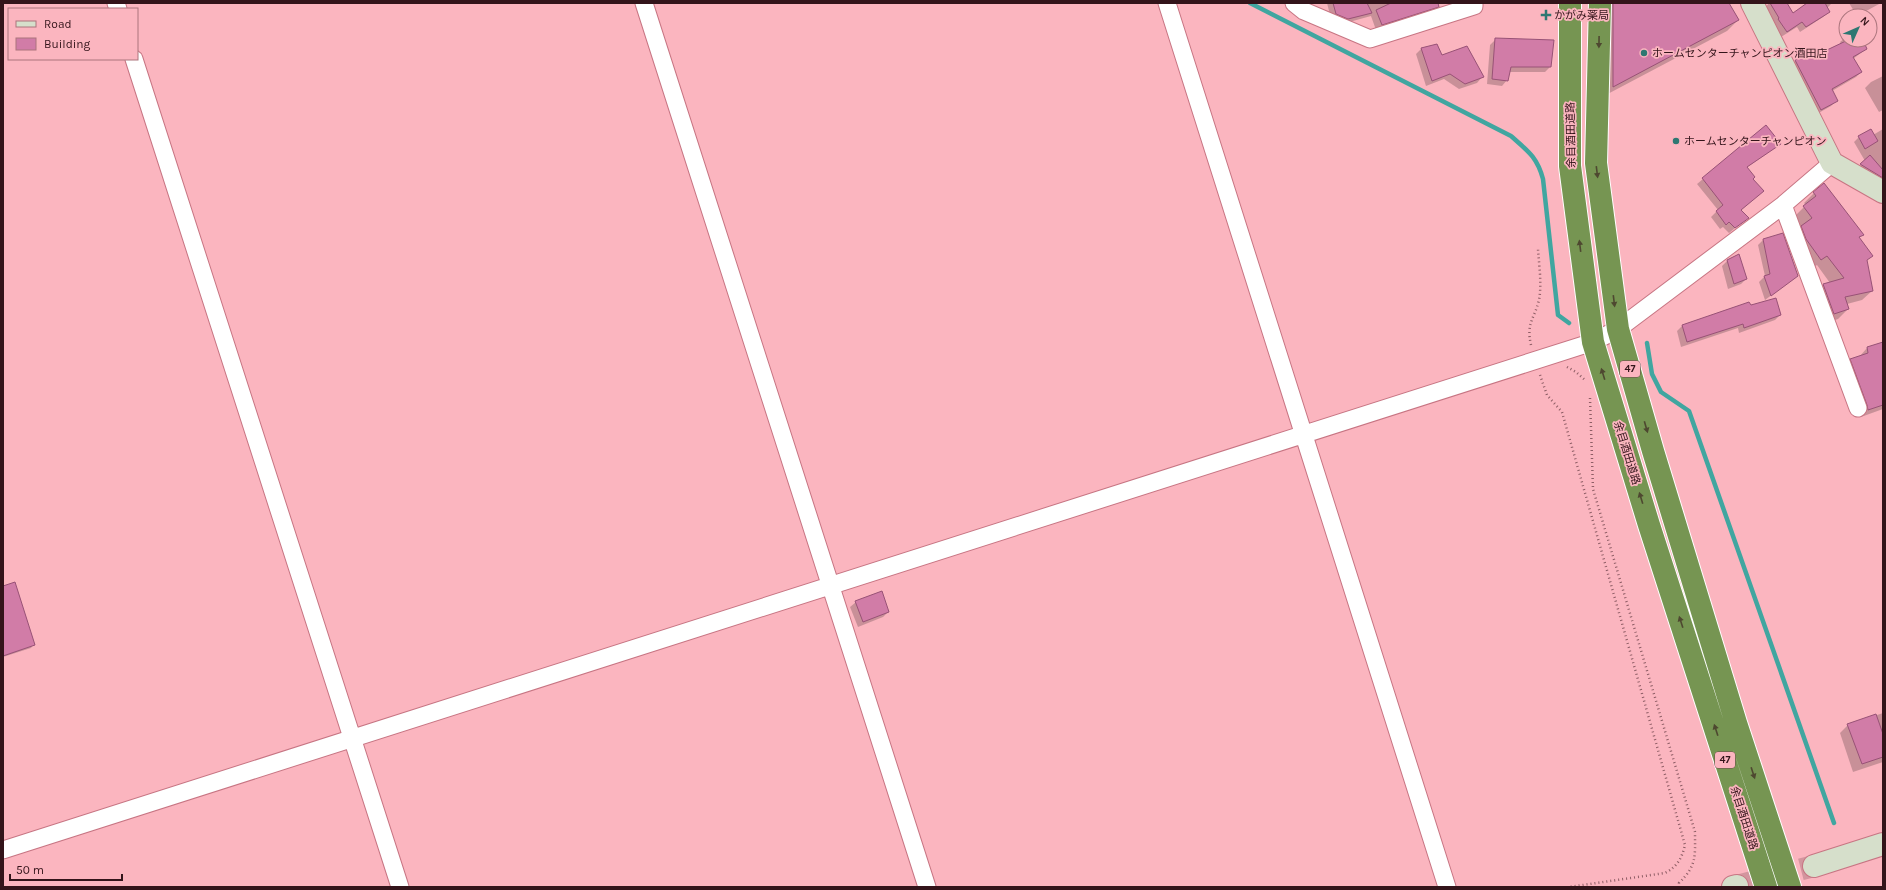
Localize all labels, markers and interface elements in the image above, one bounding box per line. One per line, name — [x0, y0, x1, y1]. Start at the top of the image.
legend — [8, 8, 138, 60]
north arrow — [1838, 8, 1878, 48]
place label: かがみ薬局 — [1554, 9, 1609, 22]
marker: かがみ薬局 — [1541, 10, 1551, 20]
text: N — [1857, 14, 1872, 29]
text: Road — [44, 17, 72, 31]
one-way arrow — [1596, 36, 1602, 49]
text: Building — [44, 37, 91, 51]
place label: ホームセンターチャンピオン酒田店 — [1652, 47, 1828, 60]
marker: ホームセンターチャンピオン酒田店 — [1639, 48, 1649, 58]
street label: 余目酒田道路 — [1564, 102, 1578, 168]
place label: ホームセンターチャンピオン — [1684, 135, 1827, 148]
marker: ホームセンターチャンピオン — [1671, 136, 1681, 146]
one-way arrow — [1594, 166, 1600, 178]
one-way arrow — [1577, 240, 1583, 252]
one-way arrow — [1611, 295, 1617, 307]
road number: 47 — [1620, 361, 1640, 377]
one-way arrow — [1600, 367, 1606, 379]
street label: 余目酒田道路 — [1611, 420, 1643, 486]
one-way arrow — [1643, 421, 1649, 433]
one-way arrow — [1638, 492, 1644, 504]
one-way arrow — [1677, 615, 1683, 627]
one-way arrow — [1712, 724, 1718, 736]
road number: 47 — [1715, 752, 1735, 768]
one-way arrow — [1750, 768, 1756, 780]
street label: 余目酒田道路 — [1728, 785, 1760, 851]
scale bar — [10, 856, 122, 882]
text: 50 m — [16, 863, 44, 877]

